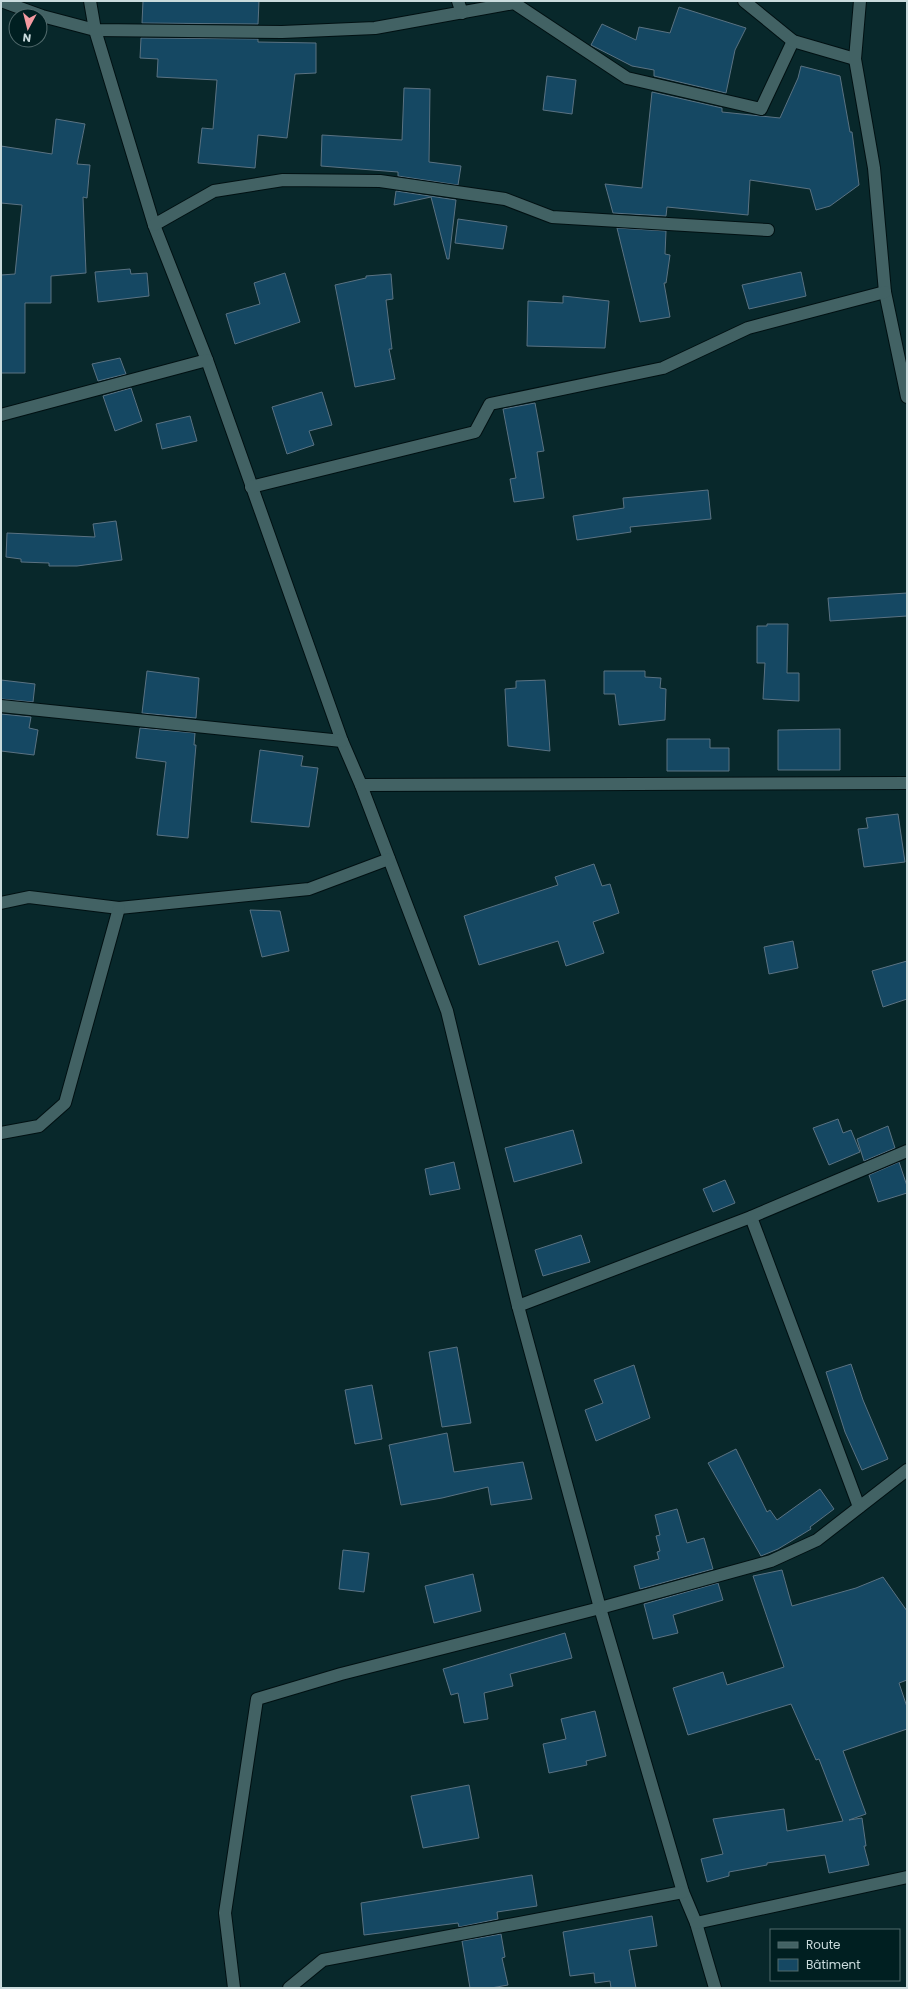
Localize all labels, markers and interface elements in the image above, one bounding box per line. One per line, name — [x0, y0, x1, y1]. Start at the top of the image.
north arrow — [8, 8, 48, 48]
text: N — [22, 29, 32, 46]
legend — [770, 1929, 900, 1981]
text: Route — [806, 1936, 840, 1953]
text: Bâtiment — [806, 1956, 861, 1973]

